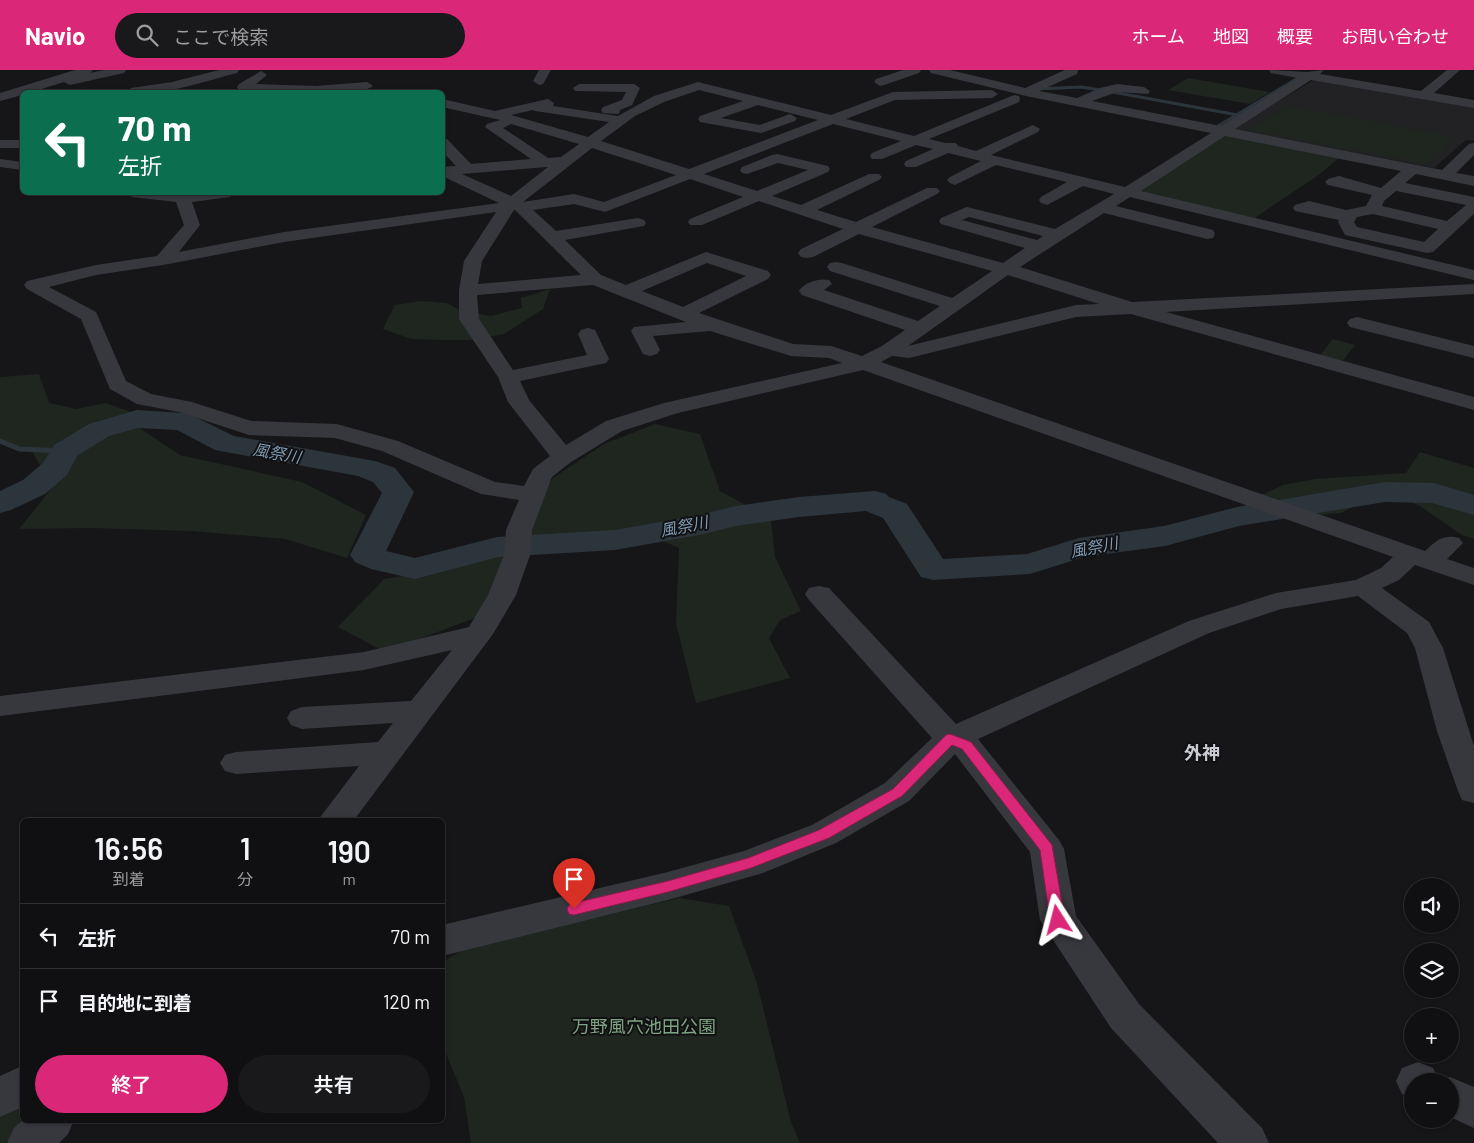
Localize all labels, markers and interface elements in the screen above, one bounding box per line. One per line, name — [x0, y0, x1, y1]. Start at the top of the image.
search box — [115, 13, 465, 58]
text: Navio — [25, 21, 85, 50]
icon: search — [133, 21, 161, 49]
text: ここで検索 — [173, 25, 268, 48]
text: ホーム — [1132, 25, 1185, 47]
text: 地図 — [1213, 25, 1249, 47]
text: 概要 — [1277, 25, 1313, 47]
text: お問い合わせ — [1341, 25, 1449, 47]
text: 70 m — [118, 106, 192, 148]
icon: left — [35, 110, 100, 175]
text: 左折 — [118, 152, 162, 178]
water label: 風祭川 — [252, 439, 304, 466]
water label: 風祭川 — [659, 511, 711, 539]
water label: 風祭川 — [1069, 532, 1121, 560]
district label: 外神 — [1184, 741, 1220, 763]
text: 16:56 — [94, 830, 163, 866]
text: 1 — [240, 830, 251, 866]
text: 190 — [327, 833, 371, 869]
pin — [553, 858, 595, 909]
icon: arrive — [560, 865, 588, 893]
text: 到着 — [113, 869, 145, 888]
text: 分 — [237, 869, 253, 888]
text: m — [342, 869, 356, 888]
map controls — [1404, 878, 1459, 1128]
button: sound — [1404, 878, 1459, 933]
position arrow — [1031, 893, 1083, 945]
icon: left — [35, 922, 63, 950]
text: 70 m — [391, 925, 430, 948]
text: 左折 — [78, 926, 116, 949]
button: layers — [1404, 943, 1459, 998]
icon: arrive — [35, 987, 63, 1015]
text: 120 m — [383, 990, 430, 1013]
text: 目的地に到着 — [78, 991, 192, 1014]
button: + — [1404, 1008, 1459, 1063]
park label: 万野風穴池田公園 — [572, 1015, 716, 1037]
button: 終了 — [35, 1055, 228, 1113]
button: 共有 — [238, 1055, 430, 1113]
button: − — [1404, 1073, 1459, 1128]

